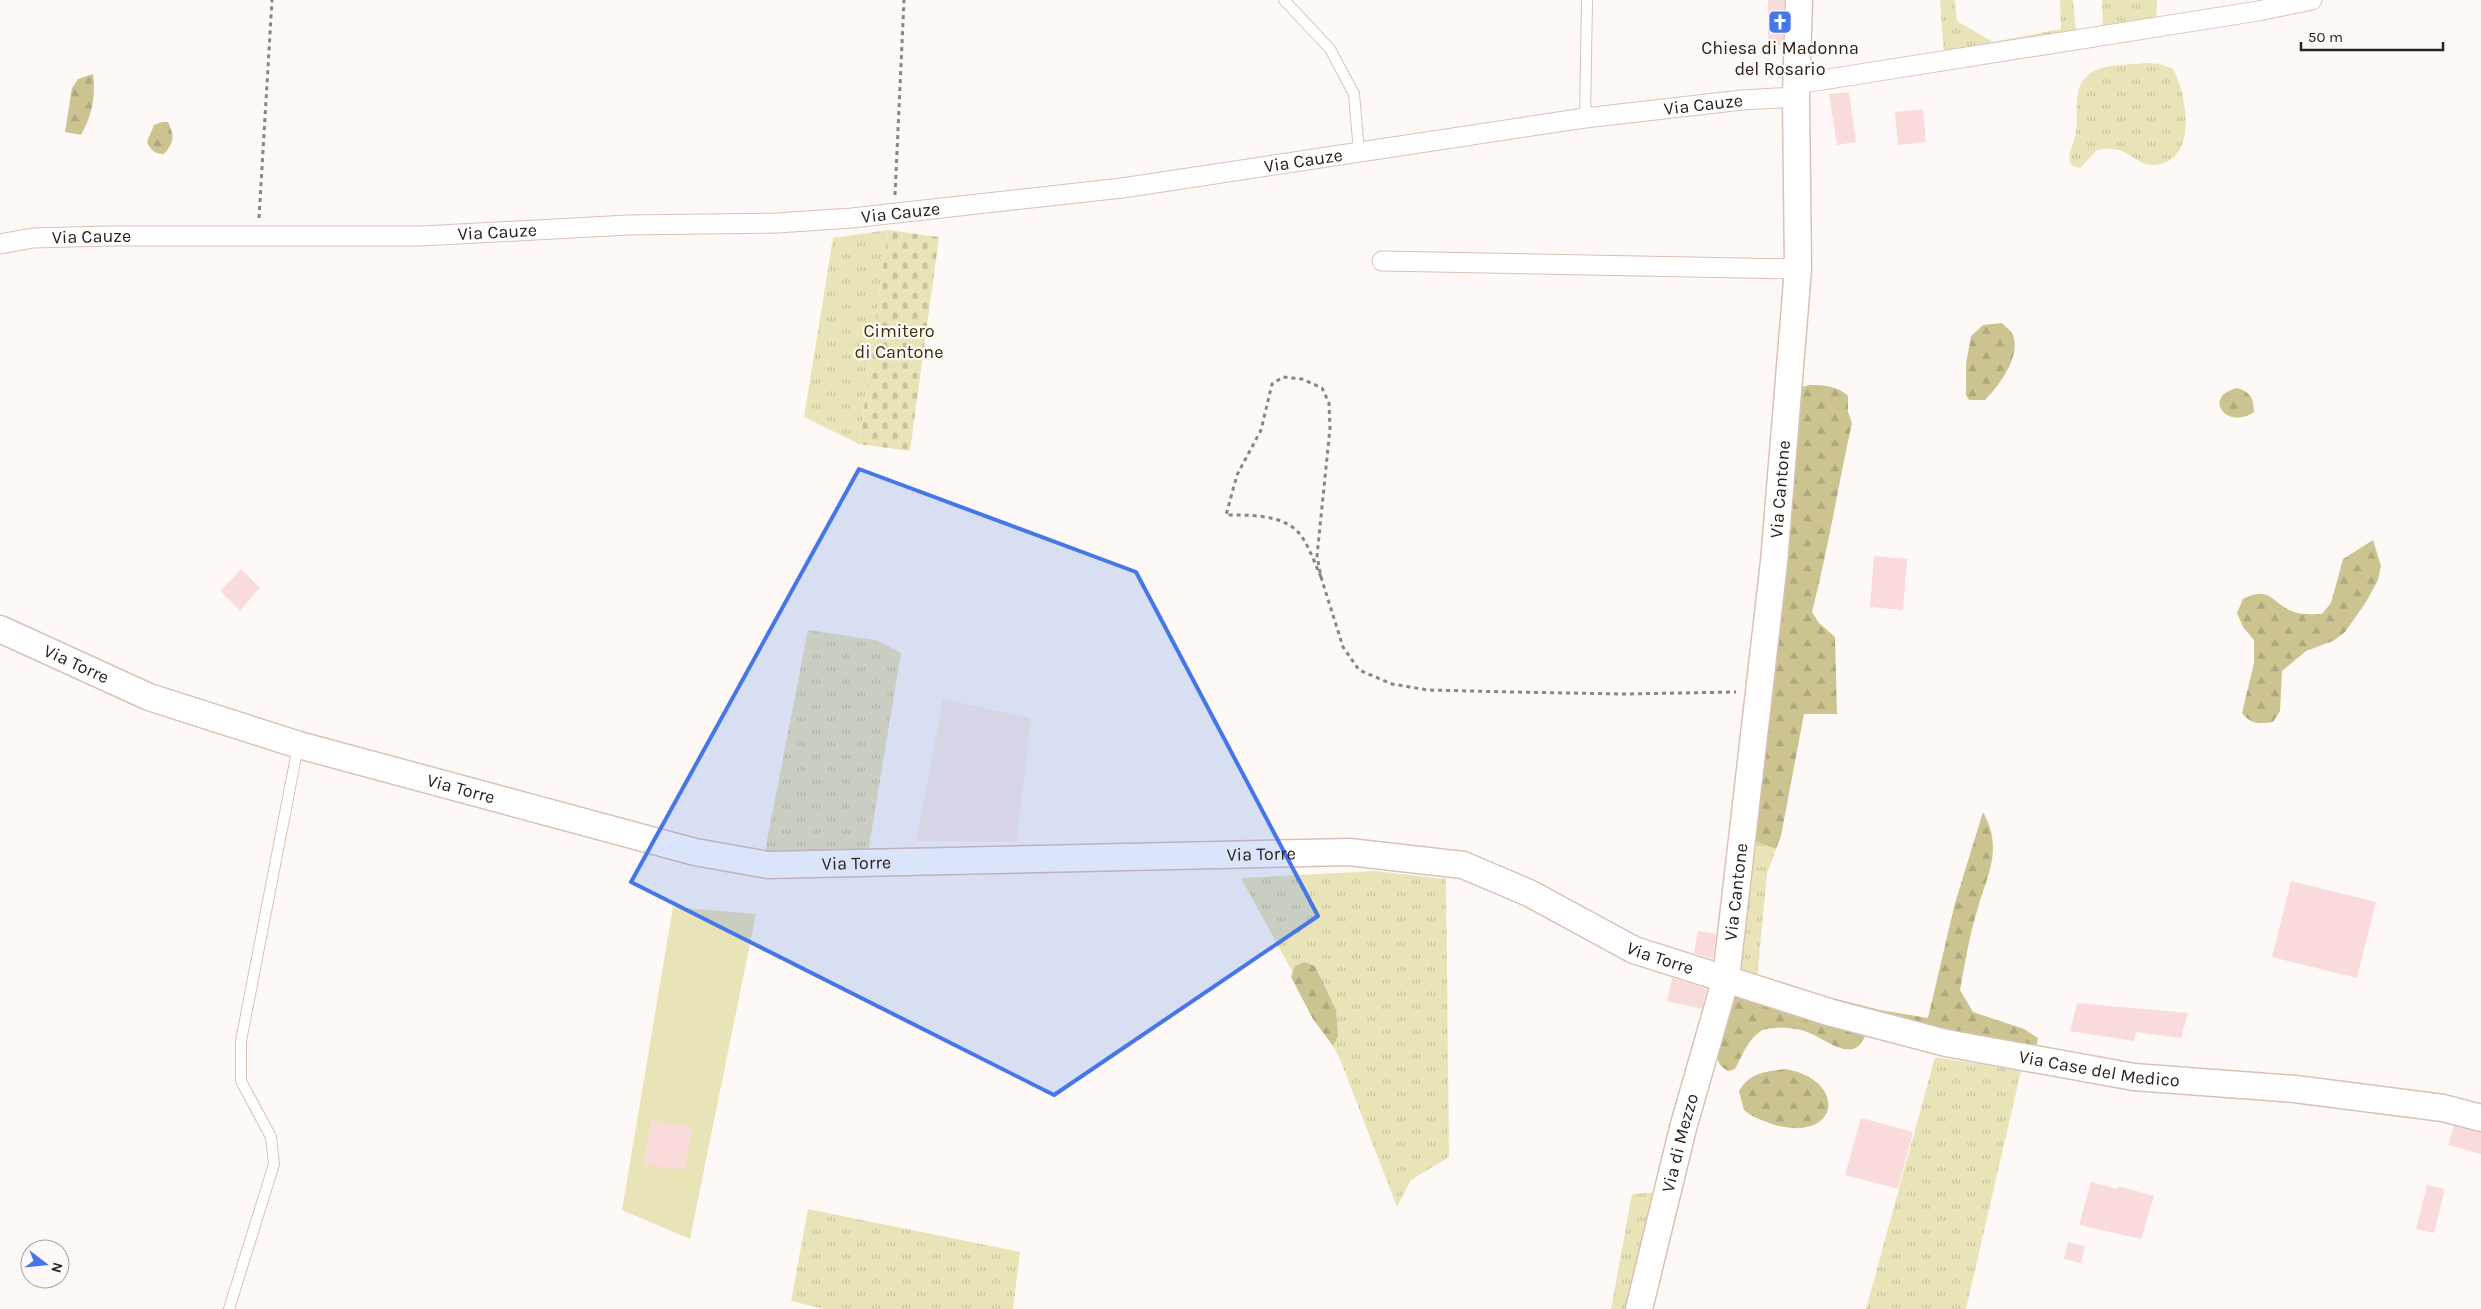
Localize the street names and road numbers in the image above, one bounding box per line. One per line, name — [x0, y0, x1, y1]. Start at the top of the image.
street label: Via Cauze — [1663, 89, 1744, 120]
street label: Via Cauze — [1262, 144, 1344, 177]
street label: Via Cauze — [860, 197, 941, 228]
street label: Via Cauze — [457, 219, 538, 245]
street label: Via Cauze — [51, 225, 131, 248]
street label: Via Cantone — [1765, 439, 1795, 539]
street label: Via Torre — [40, 639, 113, 688]
street label: Via Torre — [425, 769, 497, 808]
street label: Via Torre — [1226, 842, 1296, 866]
street label: Via Cantone — [1719, 842, 1752, 942]
street label: Via Torre — [821, 851, 891, 875]
street label: Via Torre — [1622, 937, 1696, 979]
street label: Via Case del Medico — [2017, 1045, 2181, 1091]
street label: Via di Mezzo — [1657, 1091, 1703, 1195]

